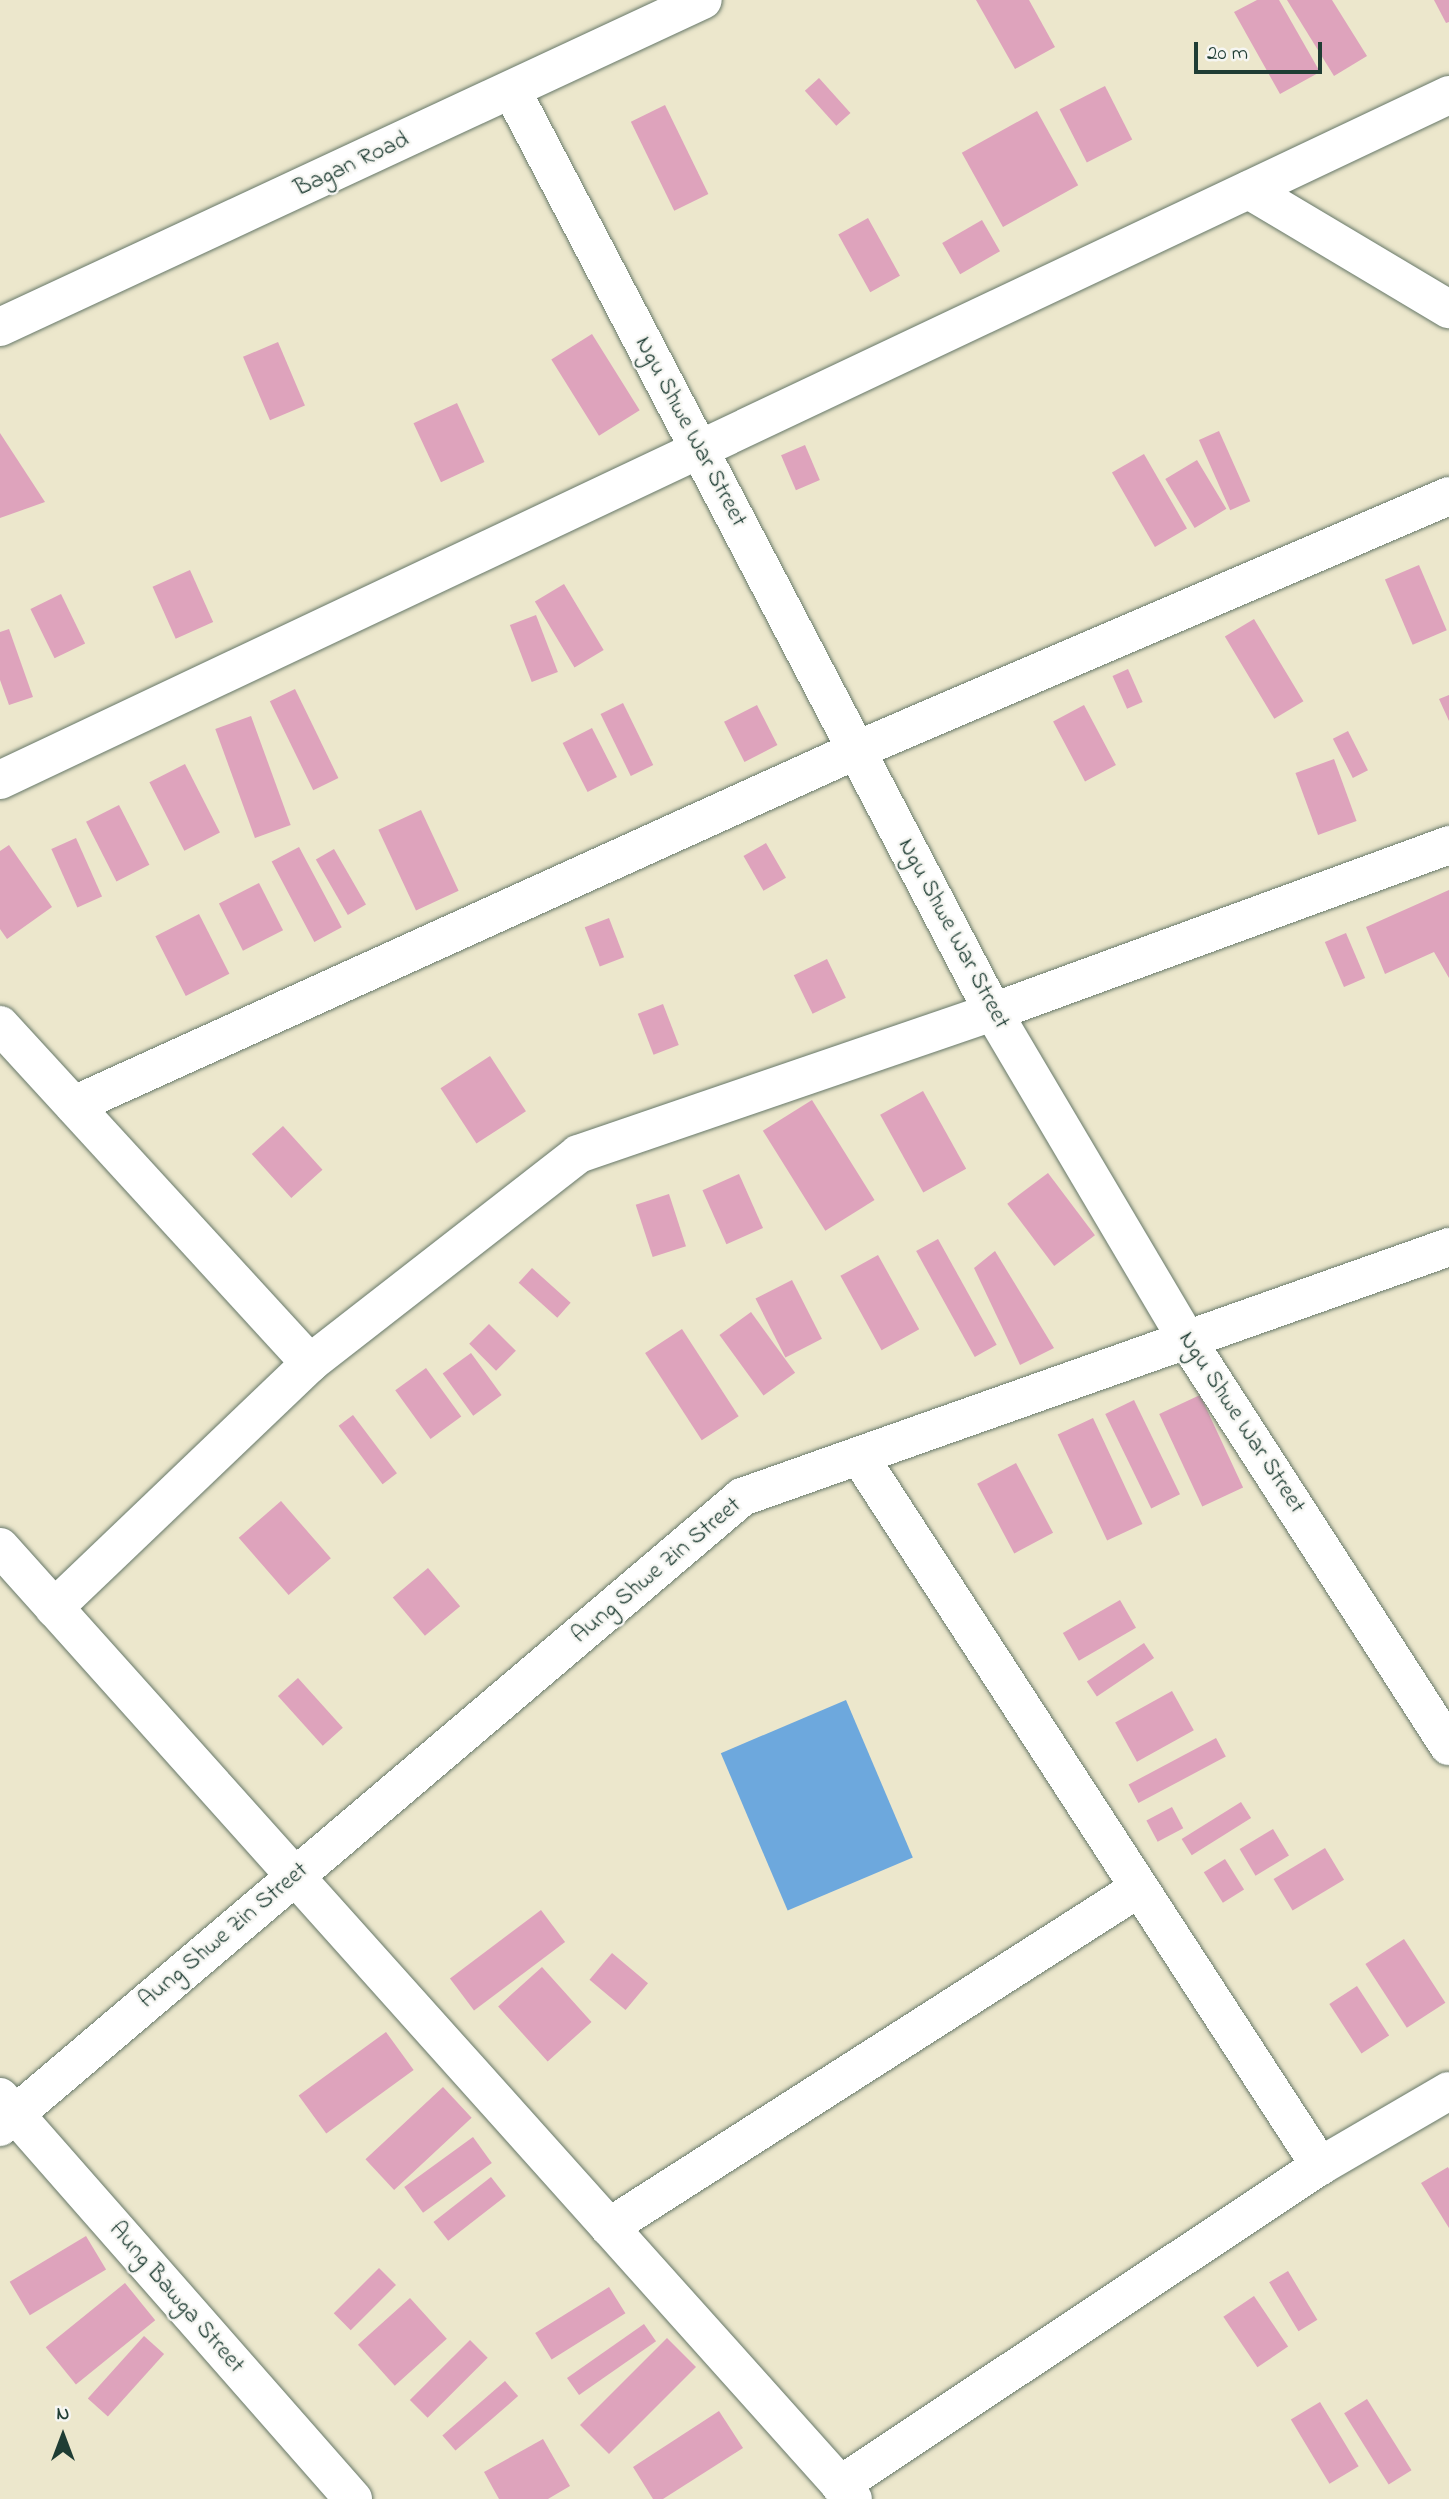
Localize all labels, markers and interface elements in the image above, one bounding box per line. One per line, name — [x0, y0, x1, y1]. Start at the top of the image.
scale bar — [1197, 28, 1325, 72]
text: 20 m — [1207, 39, 1248, 69]
street label: Bagan Road — [290, 126, 414, 204]
street label: Ngu Shwe War Street — [628, 332, 752, 532]
street label: Ngu Shwe War Street — [891, 834, 1015, 1034]
street label: Ngu Shwe War Street — [1171, 1326, 1311, 1520]
street label: Aung Shwe Zin Street — [566, 1492, 748, 1650]
street label: Aung Shwe Zin Street — [133, 1857, 315, 2015]
street label: Aung Bawga Street — [102, 2216, 250, 2380]
north arrow — [28, 2401, 98, 2471]
text: N — [57, 2401, 69, 2428]

